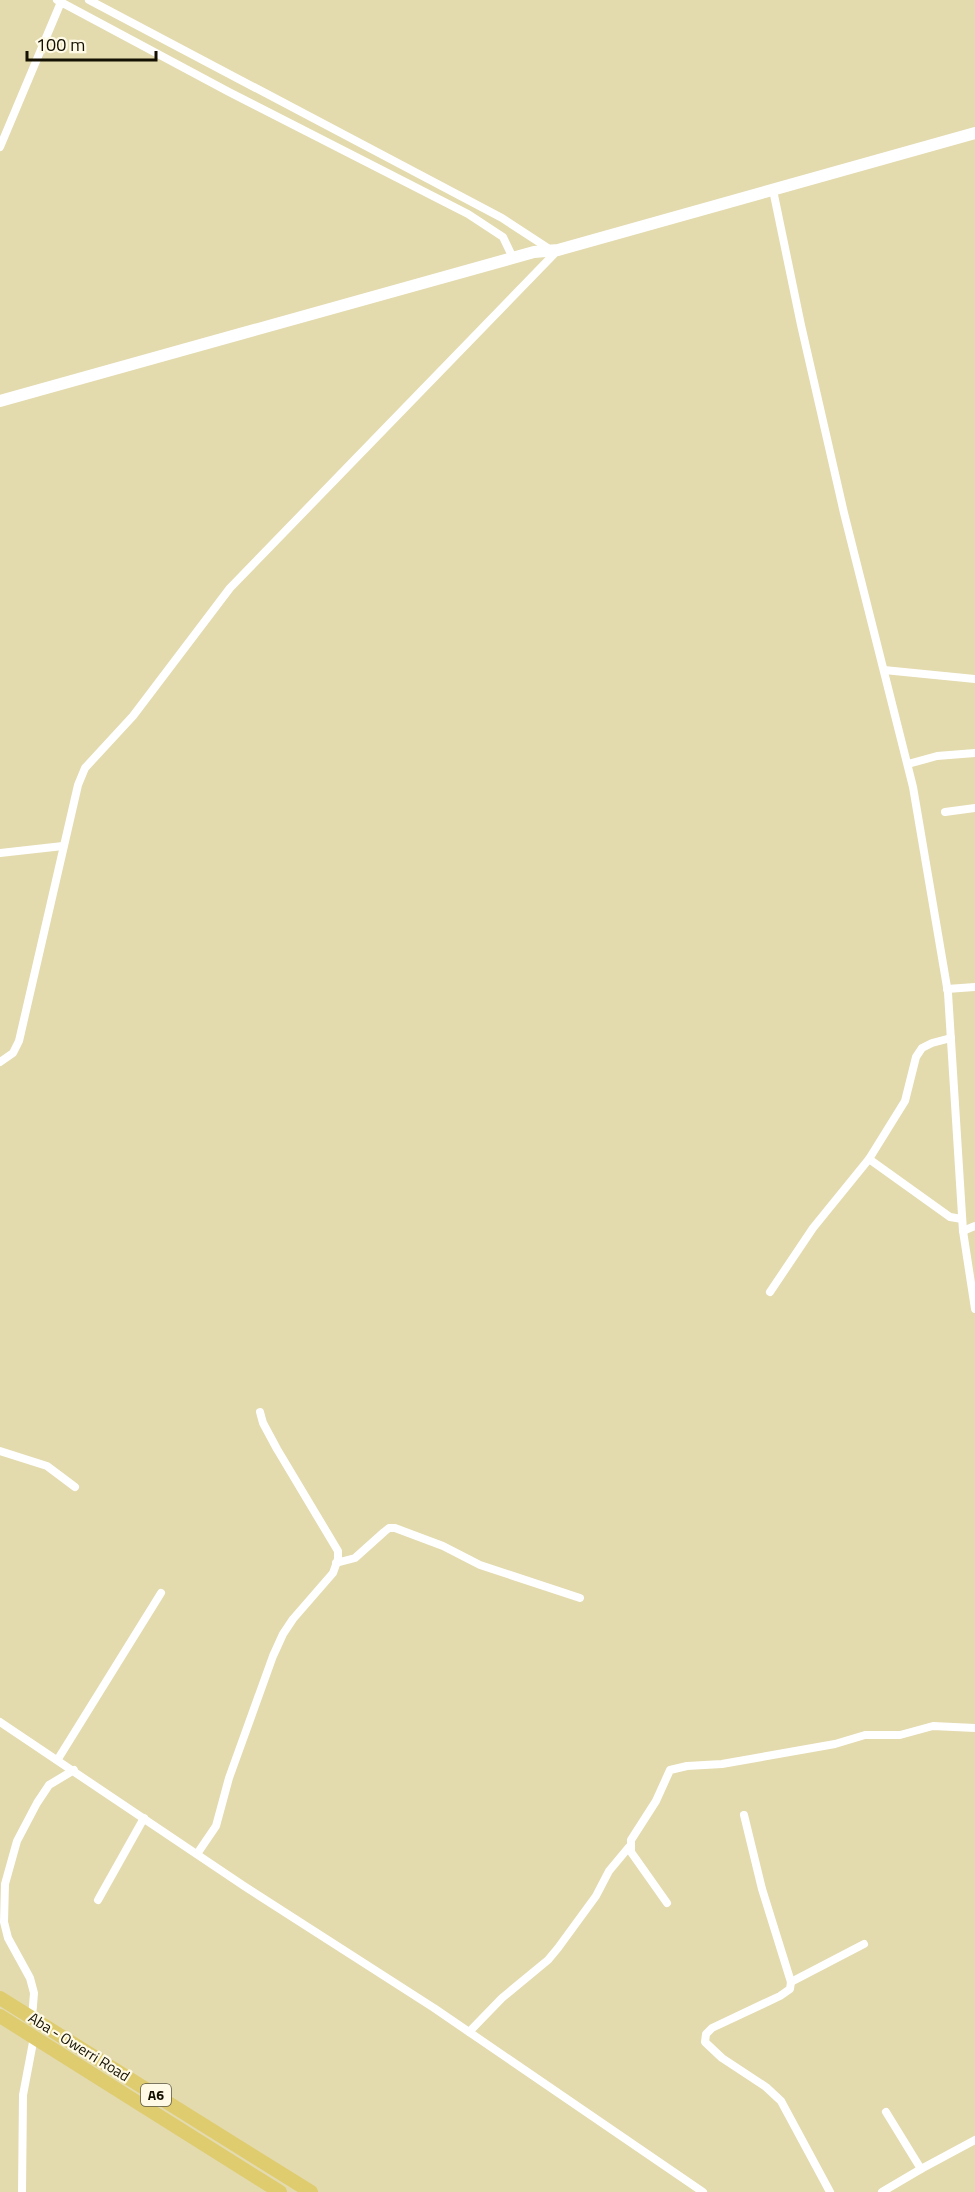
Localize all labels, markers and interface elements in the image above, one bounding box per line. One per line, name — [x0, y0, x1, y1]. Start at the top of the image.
scale bar — [27, 24, 156, 62]
text: 100 m — [36, 31, 85, 58]
street label: Aba - Owerri Road — [24, 2006, 134, 2087]
road number: A6 — [141, 2084, 171, 2106]

